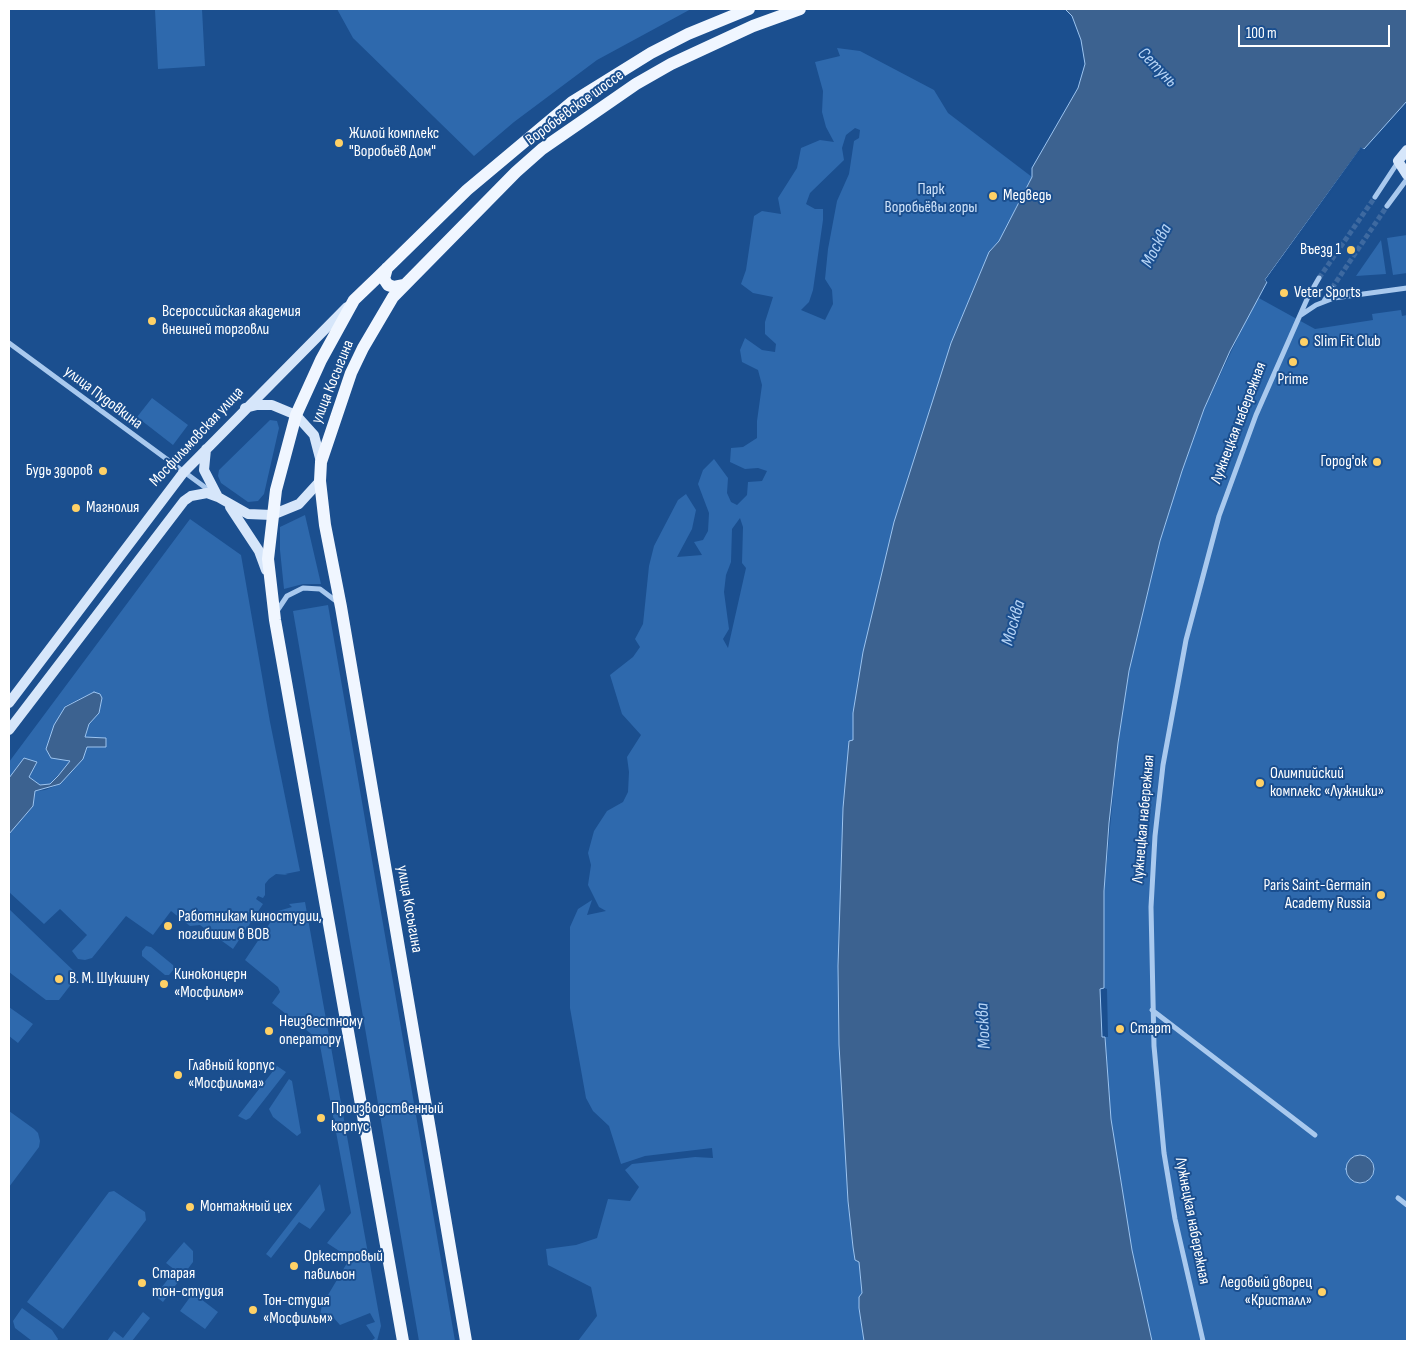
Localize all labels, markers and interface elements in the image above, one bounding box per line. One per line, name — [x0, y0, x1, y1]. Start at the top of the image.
scale bar — [1241, 15, 1394, 47]
text: 100 m — [1246, 24, 1277, 43]
water label: Сетунь — [1133, 43, 1181, 93]
street label: Воробьёвское шоссе — [522, 66, 628, 150]
place label: Жилой комплекс "Воробьёв Дом" — [349, 124, 439, 162]
marker: Жилой комплекс "Воробьёв Дом" — [333, 137, 345, 149]
park label: Парк Воробьёвы горы — [885, 180, 977, 218]
place label: Медведь — [1003, 186, 1052, 206]
marker: Медведь — [987, 190, 999, 202]
water label: Москва — [1137, 221, 1177, 271]
place label: Въезд 1 — [1300, 240, 1341, 260]
marker: Въезд 1 — [1345, 244, 1357, 256]
place label: Veter Sports — [1294, 283, 1361, 303]
marker: Veter Sports — [1278, 287, 1290, 299]
place label: Всероссийская академия внешней торговли — [162, 302, 301, 340]
marker: Всероссийская академия внешней торговли — [146, 315, 158, 327]
place label: Slim Fit Club — [1314, 332, 1381, 352]
marker: Slim Fit Club — [1298, 336, 1310, 348]
street label: улица Косыгина — [308, 337, 358, 427]
marker: Prime — [1287, 356, 1299, 368]
street label: Лужнецкая набережная — [1207, 359, 1271, 487]
street label: улица Пудовкина — [60, 362, 146, 434]
place label: Prime — [1277, 370, 1309, 390]
street label: Мосфильмовская улица — [146, 383, 248, 491]
place label: Город'ок — [1321, 452, 1367, 472]
marker: Город'ок — [1371, 456, 1383, 468]
place label: Будь здоров — [26, 461, 93, 481]
marker: Будь здоров — [97, 465, 109, 477]
place label: Магнолия — [86, 498, 139, 518]
marker: Магнолия — [70, 502, 82, 514]
water label: Москва — [997, 598, 1031, 648]
street label: Лужнецкая набережная — [1129, 754, 1159, 884]
place label: Олимпийский комплекс «Лужники» — [1270, 764, 1384, 802]
marker: Олимпийский комплекс «Лужники» — [1254, 777, 1266, 789]
street label: улица Косыгина — [392, 864, 426, 954]
place label: Paris Saint-Germain Academy Russia — [1263, 876, 1371, 914]
marker: Paris Saint-Germain Academy Russia — [1375, 889, 1387, 901]
place label: Работникам киностудии, погибшим в ВОВ — [178, 907, 322, 945]
marker: Работникам киностудии, погибшим в ВОВ — [162, 920, 174, 932]
place label: Киноконцерн «Мосфильм» — [174, 965, 247, 1003]
place label: В. М. Шукшину — [69, 969, 149, 989]
marker: В. М. Шукшину — [53, 973, 65, 985]
marker: Киноконцерн «Мосфильм» — [158, 978, 170, 990]
water label: Москва — [972, 1002, 996, 1050]
place label: Неизвестному оператору — [279, 1012, 363, 1050]
place label: Старт — [1130, 1019, 1171, 1039]
marker: Старт — [1114, 1023, 1126, 1035]
marker: Неизвестному оператору — [263, 1025, 275, 1037]
place label: Главный корпус «Мосфильма» — [188, 1056, 275, 1094]
marker: Главный корпус «Мосфильма» — [172, 1069, 184, 1081]
place label: Производственный корпус — [331, 1099, 444, 1137]
marker: Производственный корпус — [315, 1112, 327, 1124]
street label: Лужнецкая набережная — [1170, 1156, 1214, 1286]
place label: Монтажный цех — [200, 1197, 292, 1217]
marker: Монтажный цех — [184, 1201, 196, 1213]
place label: Оркестровый павильон — [304, 1247, 383, 1285]
marker: Оркестровый павильон — [288, 1260, 300, 1272]
place label: Старая тон-студия — [152, 1264, 224, 1302]
place label: Ледовый дворец «Кристалл» — [1221, 1273, 1312, 1311]
marker: Старая тон-студия — [136, 1277, 148, 1289]
marker: Ледовый дворец «Кристалл» — [1316, 1286, 1328, 1298]
place label: Тон-студия «Мосфильм» — [263, 1291, 333, 1329]
marker: Тон-студия «Мосфильм» — [247, 1304, 259, 1316]

